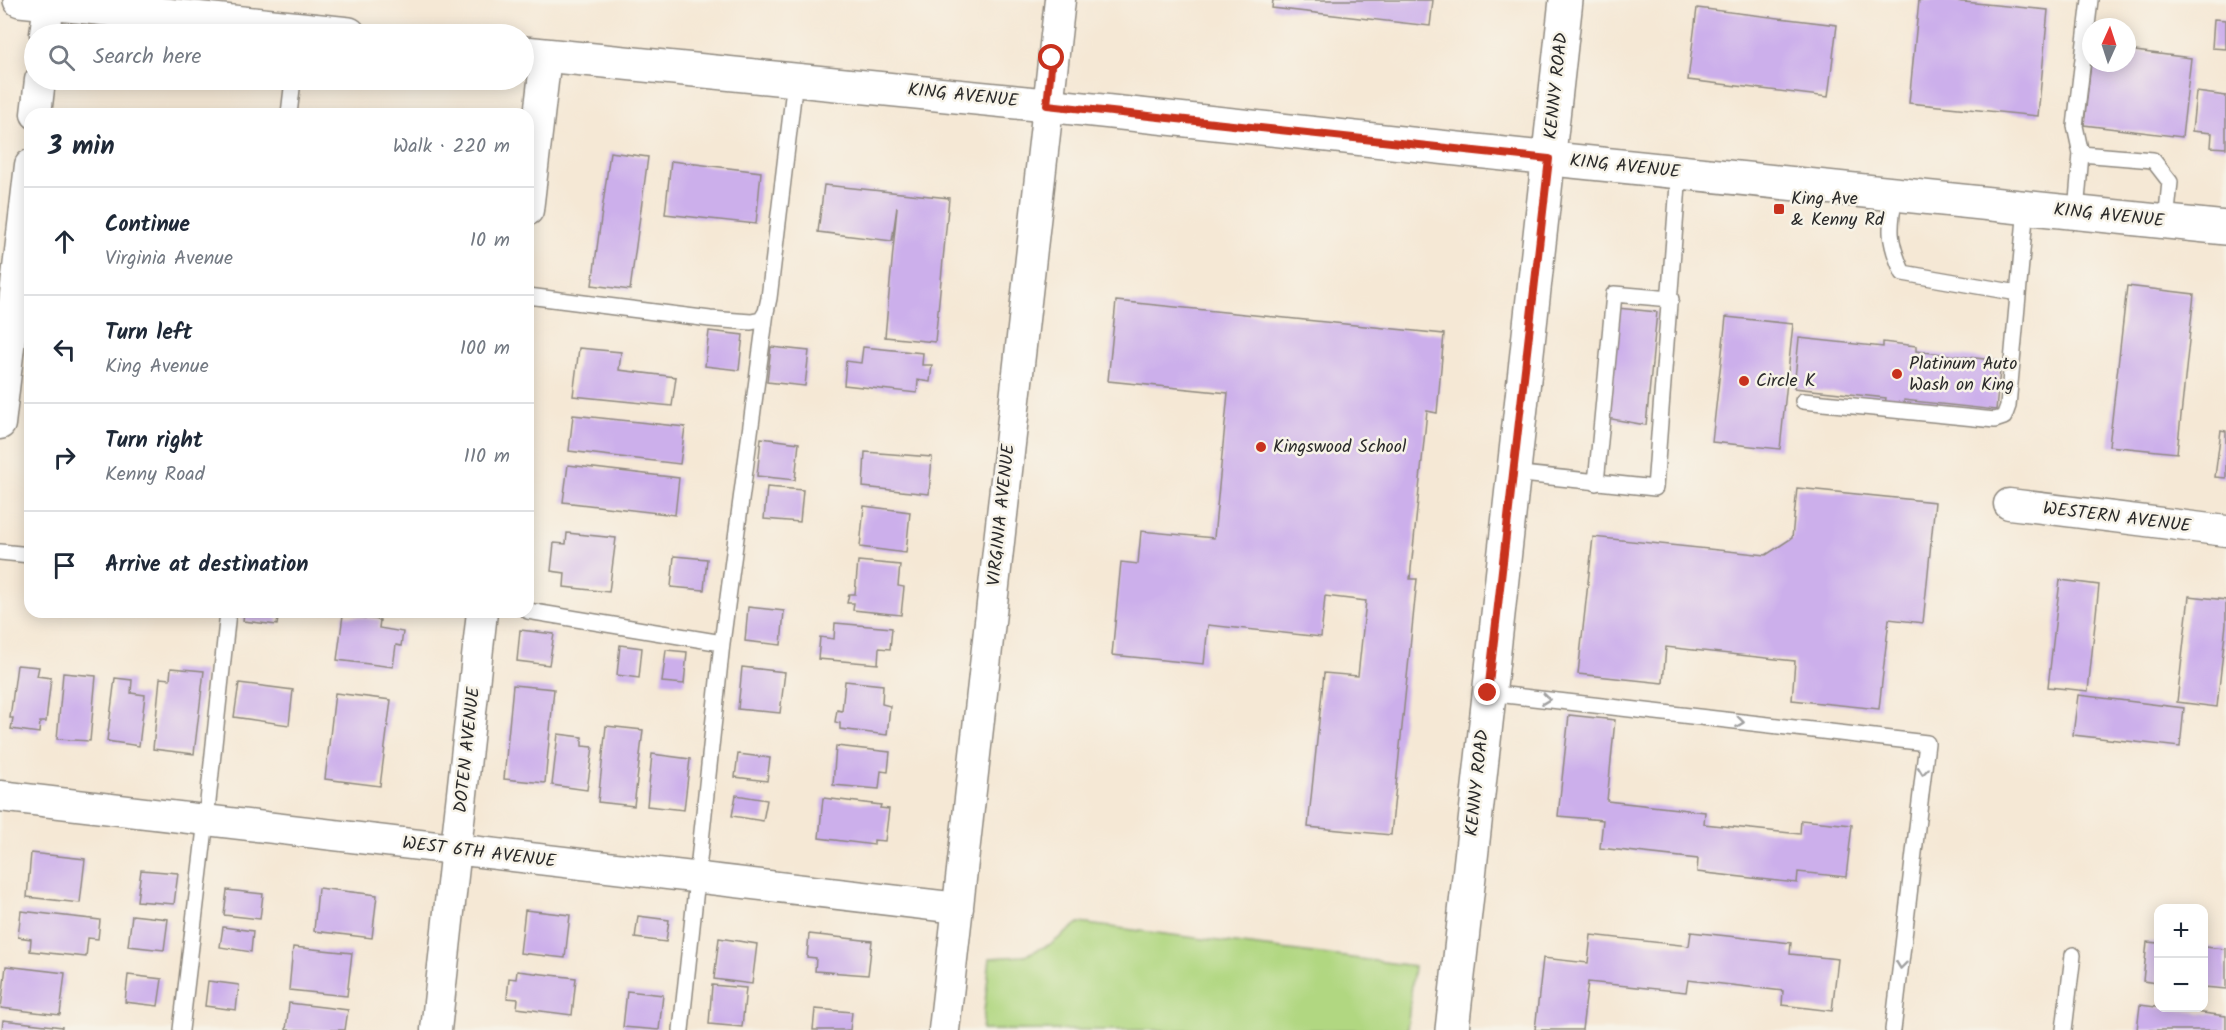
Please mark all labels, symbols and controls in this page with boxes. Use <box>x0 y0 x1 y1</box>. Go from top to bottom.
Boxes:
north arrow <box>2082 18 2136 72</box>
search box <box>24 24 534 90</box>
street label: KENNY ROAD <box>1537 31 1577 141</box>
text: Search here <box>93 40 201 75</box>
icon: search <box>45 41 78 74</box>
route start <box>1038 44 1064 70</box>
street label: KING AVENUE <box>906 76 1020 116</box>
text: 3 min <box>48 126 115 168</box>
text: Walk · 220 m <box>393 131 510 163</box>
street label: KING AVENUE <box>1568 147 1682 187</box>
place label: King Ave & Kenny Rd <box>1791 185 1885 235</box>
street label: KING AVENUE <box>2052 196 2166 236</box>
marker: King Ave & Kenny Rd <box>1772 202 1786 216</box>
text: Continue <box>105 208 190 243</box>
icon: ahead <box>48 225 81 258</box>
text: 10 m <box>470 225 510 257</box>
text: Virginia Avenue <box>105 243 233 275</box>
text: Turn left <box>105 316 192 351</box>
icon: left <box>48 333 81 366</box>
text: 100 m <box>460 333 510 365</box>
place label: Platinum Auto Wash on King <box>1909 350 2017 400</box>
text: King Avenue <box>105 351 209 383</box>
place label: Circle K <box>1756 367 1816 396</box>
marker: Platinum Auto Wash on King <box>1890 367 1904 381</box>
marker: Circle K <box>1737 374 1751 388</box>
text: Turn right <box>105 424 203 459</box>
place label: Kingswood School <box>1273 433 1407 462</box>
marker: Kingswood School <box>1254 440 1268 454</box>
icon: right <box>48 441 81 474</box>
text: 110 m <box>464 441 510 473</box>
street label: VIRGINIA AVENUE <box>980 442 1024 587</box>
text: Kenny Road <box>105 459 205 491</box>
street label: WESTERN AVENUE <box>2041 495 2193 542</box>
text: Arrive at destination <box>105 548 308 583</box>
icon: arrive <box>48 549 81 582</box>
route end <box>1474 679 1500 705</box>
street label: DOTEN AVENUE <box>447 685 489 815</box>
one-way arrow <box>1542 692 1551 705</box>
one-way arrow <box>1735 715 1745 727</box>
street label: KENNY ROAD <box>1458 728 1498 838</box>
one-way arrow <box>1918 767 1930 776</box>
street label: WEST 6TH AVENUE <box>401 829 558 877</box>
map controls <box>2154 904 2208 1012</box>
button: + <box>2154 904 2208 958</box>
button: − <box>2154 958 2208 1012</box>
one-way arrow <box>1895 960 1907 969</box>

